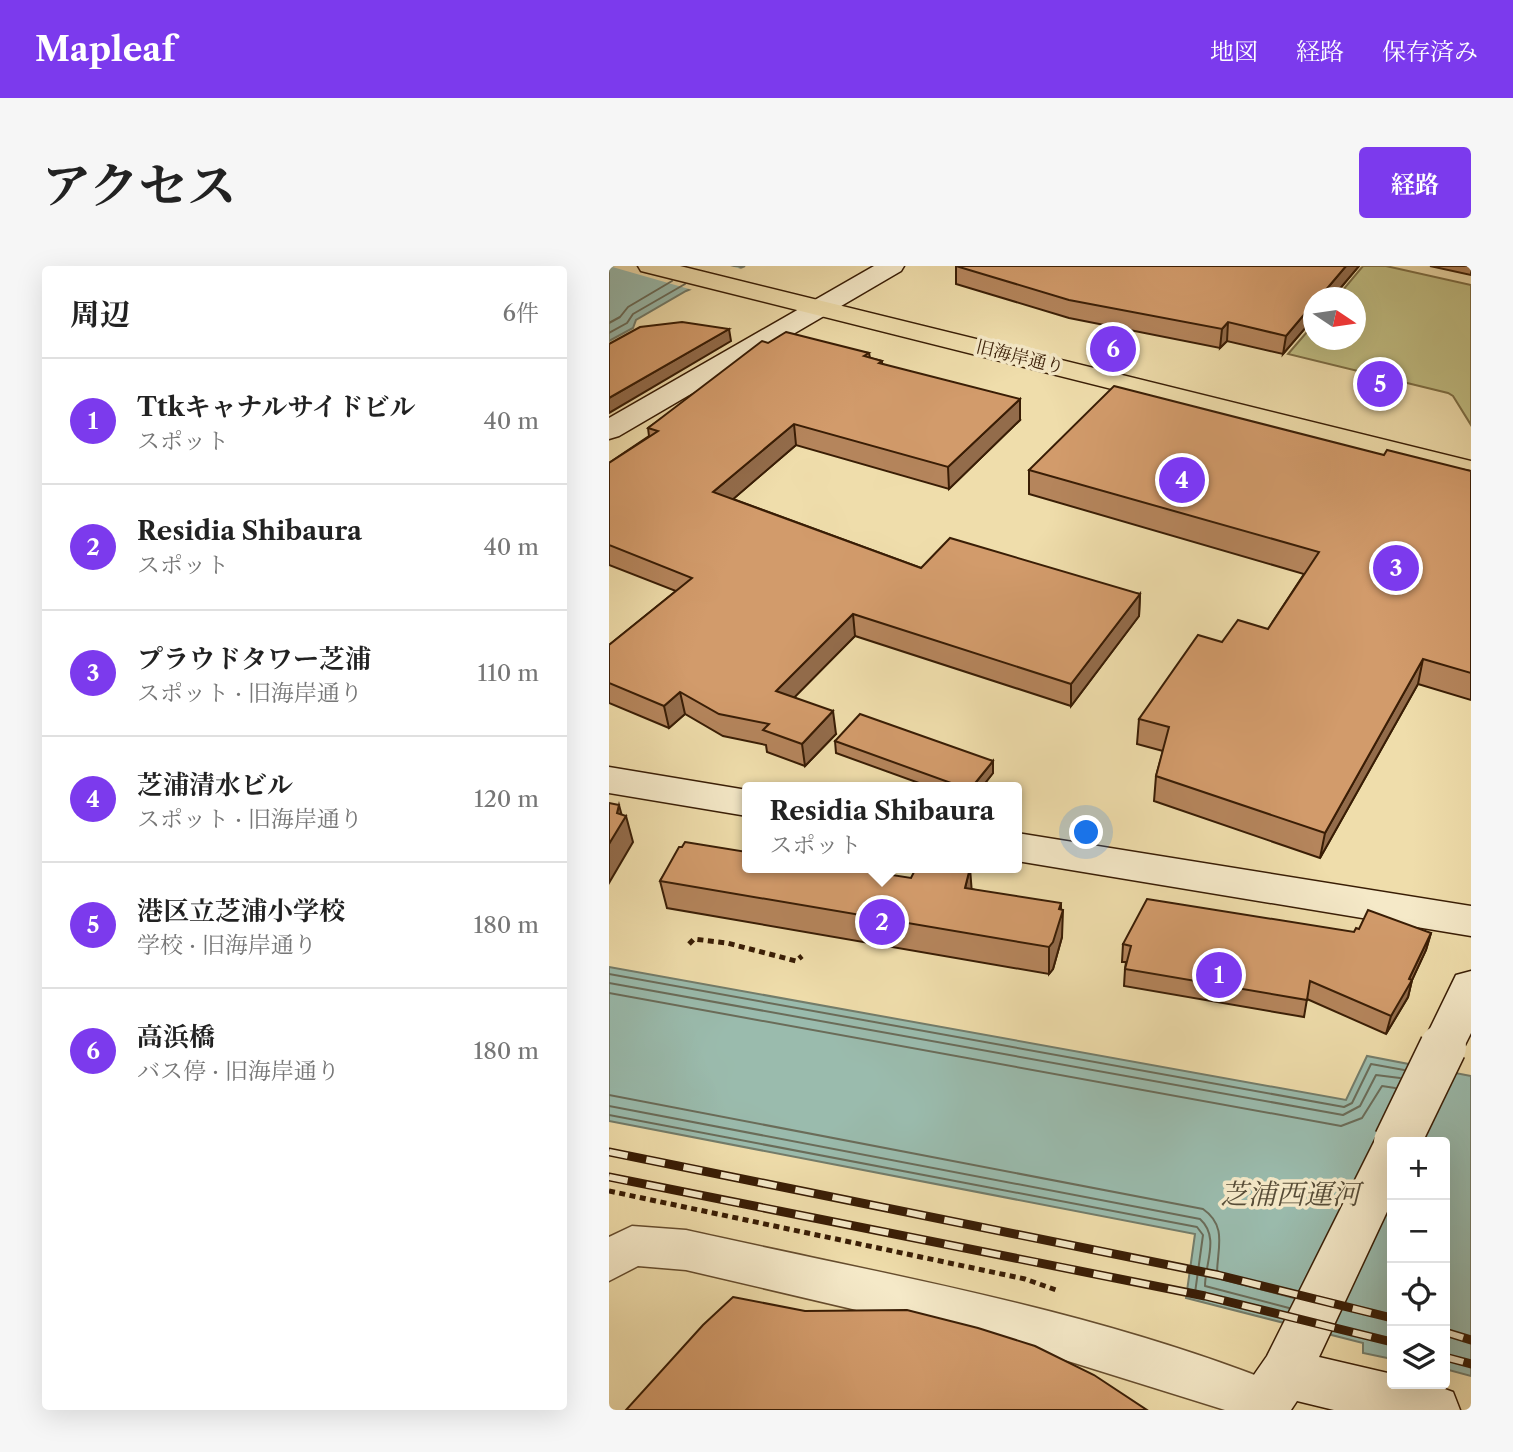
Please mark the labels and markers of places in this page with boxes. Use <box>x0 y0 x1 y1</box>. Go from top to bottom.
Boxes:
pin: 6 <box>1090 323 1136 375</box>
pin: 5 <box>1357 358 1403 410</box>
pin: 4 <box>1159 454 1205 506</box>
pin: 3 <box>1373 542 1419 594</box>
pin: 2 <box>859 896 905 948</box>
pin: 1 <box>1196 949 1242 1001</box>

